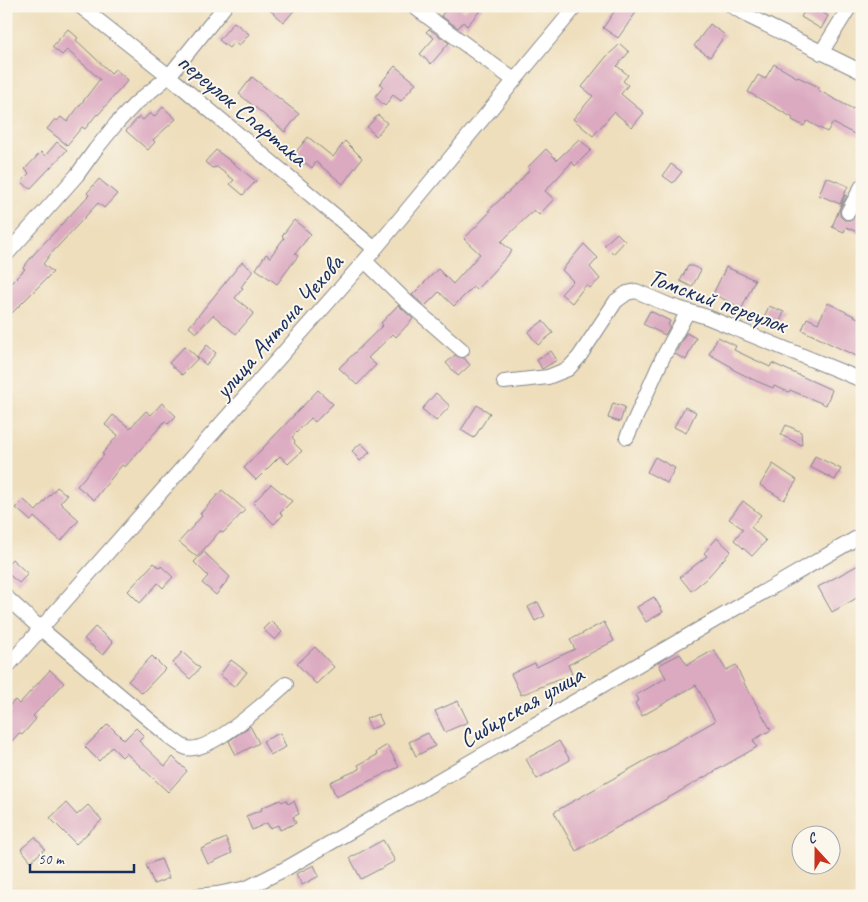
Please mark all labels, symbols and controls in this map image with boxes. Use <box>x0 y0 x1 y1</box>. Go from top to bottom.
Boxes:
street label: переулок Спартака <box>171 46 316 175</box>
street label: улица Антона Чехова <box>206 246 352 407</box>
street label: Томский переулок <box>644 261 794 342</box>
street label: Сибирская улица <box>454 657 591 755</box>
north arrow <box>790 824 840 874</box>
text: С <box>805 828 820 847</box>
scale bar <box>30 842 134 874</box>
text: 50 m <box>38 850 65 869</box>

